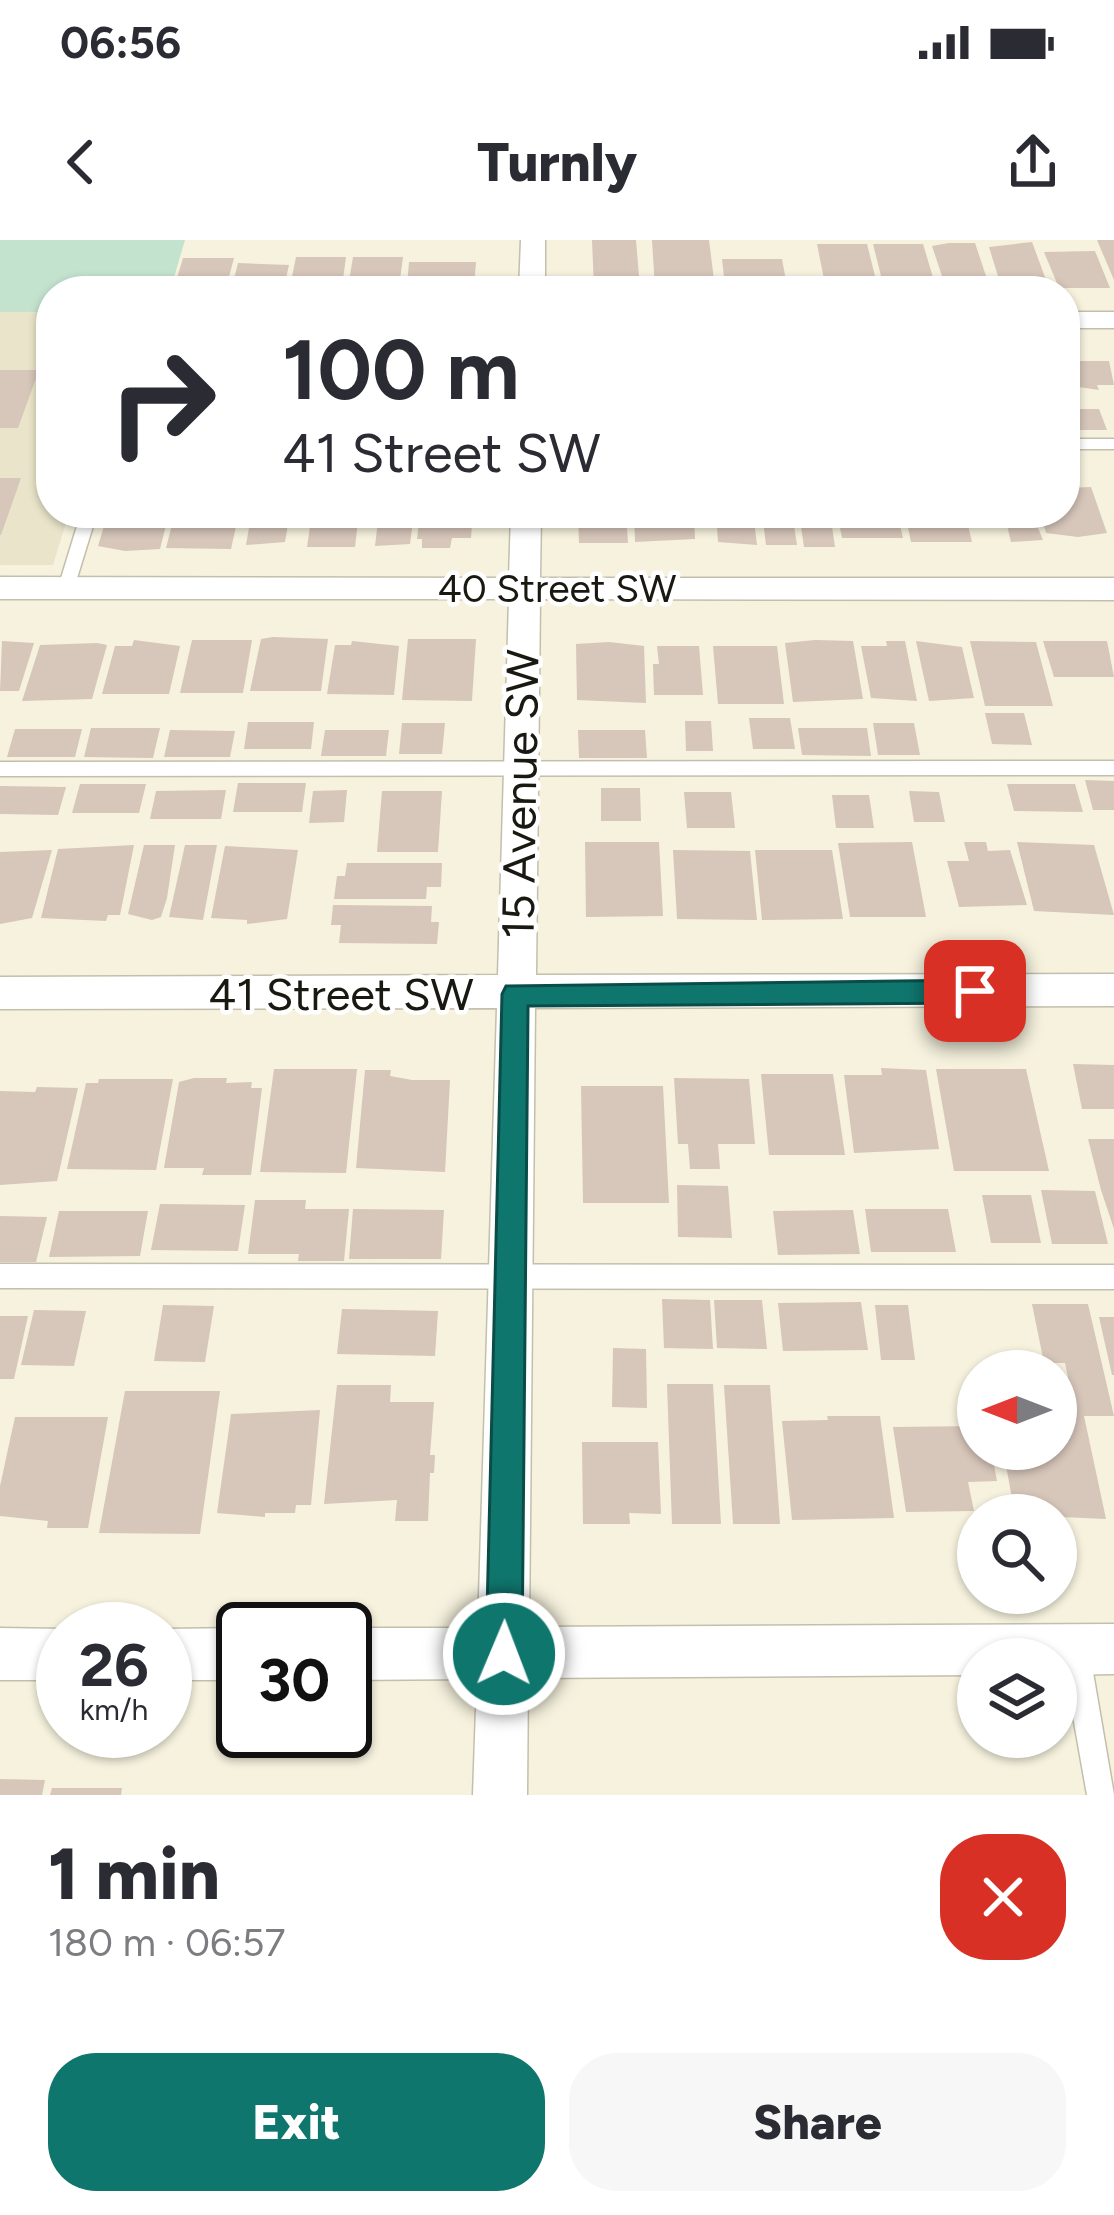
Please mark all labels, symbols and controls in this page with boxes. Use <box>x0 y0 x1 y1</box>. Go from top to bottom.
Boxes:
text: 06:56 <box>60 15 181 69</box>
icon: back <box>48 129 114 195</box>
icon: share <box>1000 129 1066 195</box>
text: Turnly <box>477 130 637 195</box>
text: 100 m <box>282 319 520 420</box>
icon: right <box>84 324 240 480</box>
text: 41 Street SW <box>282 421 601 486</box>
street label: 40 Street SW <box>437 565 677 612</box>
street label: 15 Avenue SW <box>490 649 550 939</box>
pin <box>924 940 1026 1042</box>
icon: arrive <box>942 958 1008 1024</box>
street label: 41 Street SW <box>208 967 474 1021</box>
north arrow <box>957 1350 1077 1470</box>
map controls <box>957 1350 1077 1758</box>
button: search <box>957 1494 1077 1614</box>
position arrow <box>441 1591 567 1717</box>
speed limit sign: 30 <box>216 1602 372 1758</box>
text: 26 <box>79 1629 149 1701</box>
button: layers <box>957 1638 1077 1758</box>
text: km/h <box>80 1691 148 1728</box>
text: 1 min <box>48 1831 220 1917</box>
button: close <box>940 1834 1066 1960</box>
text: 180 m · 06:57 <box>48 1919 285 1966</box>
button: Exit <box>48 2053 545 2191</box>
button: Share <box>569 2053 1066 2191</box>

